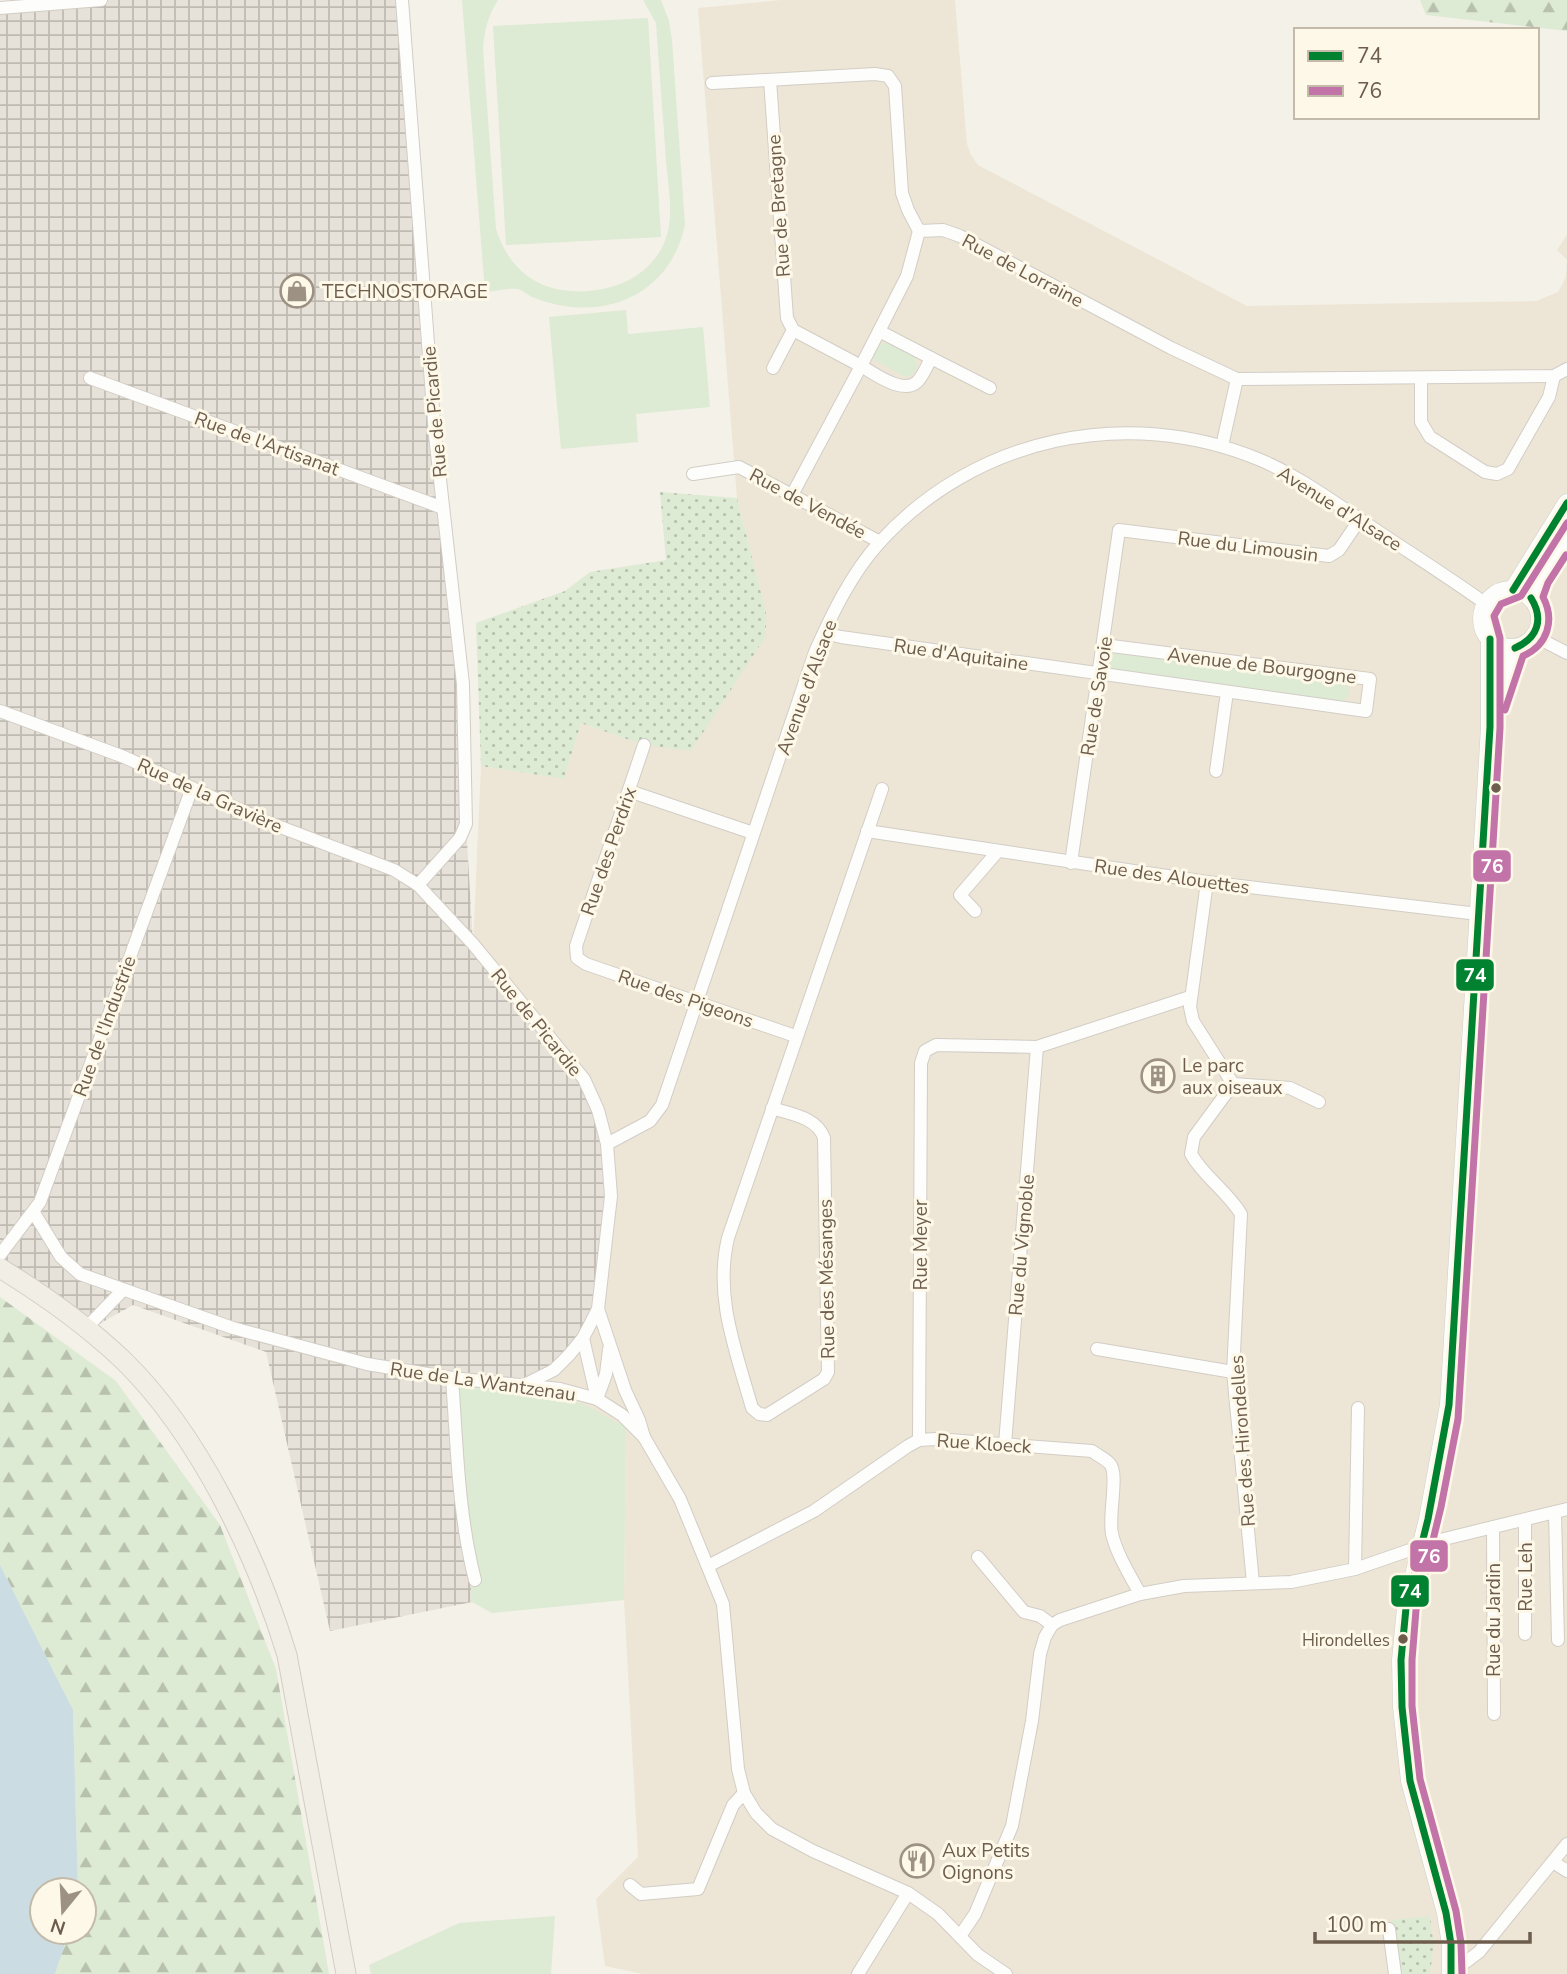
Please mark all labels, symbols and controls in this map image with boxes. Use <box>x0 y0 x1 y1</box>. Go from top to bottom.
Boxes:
legend <box>1294 28 1539 119</box>
text: 74 <box>1357 42 1382 70</box>
text: 76 <box>1357 77 1382 105</box>
street label: Rue de Bretagne <box>761 134 797 278</box>
street label: Rue de Lorraine <box>957 228 1088 314</box>
shop icon: TECHNOSTORAGE <box>278 272 316 310</box>
place label: TECHNOSTORAGE <box>322 279 488 305</box>
street label: Rue de Picardie <box>416 345 454 479</box>
street label: Rue de l'Artisanat <box>191 406 343 482</box>
street label: Avenue d'Alsace <box>1272 460 1407 558</box>
street label: Rue de Vendée <box>745 462 870 546</box>
street label: Rue du Limousin <box>1176 525 1320 569</box>
street label: Avenue d'Alsace <box>770 616 843 759</box>
street label: Rue d'Aquitaine <box>892 633 1030 677</box>
street label: Rue de Savoie <box>1075 634 1119 758</box>
street label: Avenue de Bourgogne <box>1166 642 1358 690</box>
street label: Rue de la Gravière <box>133 752 286 840</box>
unlabelled marker <box>1489 781 1503 795</box>
street label: Rue des Perdrix <box>575 784 643 919</box>
line badge: 76 <box>1472 849 1512 883</box>
street label: Rue des Alouettes <box>1093 853 1251 901</box>
text: 76 <box>1481 854 1503 880</box>
street label: Rue de l'Industrie <box>67 952 142 1100</box>
line badge: 74 <box>1455 958 1495 992</box>
street label: Rue de Picardie <box>485 963 588 1082</box>
text: 74 <box>1464 963 1486 989</box>
street label: Rue des Pigeons <box>614 964 757 1034</box>
place label: Le parc aux oiseaux <box>1182 1053 1283 1101</box>
building icon: Le parc aux oiseaux <box>1139 1057 1177 1095</box>
street label: Rue du Vignoble <box>1003 1173 1041 1317</box>
street label: Rue des Mésanges <box>813 1199 841 1359</box>
street label: Rue Meyer <box>908 1199 934 1291</box>
street label: Rue des Hirondelles <box>1224 1354 1262 1528</box>
street label: Rue de La Wantzenau <box>388 1356 577 1408</box>
street label: Rue Kloeck <box>936 1428 1033 1460</box>
line badge: 76 <box>1409 1539 1449 1573</box>
street label: Rue Leh <box>1513 1542 1539 1612</box>
text: 76 <box>1418 1544 1440 1570</box>
street label: Rue du Jardin <box>1481 1563 1507 1677</box>
line badge: 74 <box>1390 1574 1430 1608</box>
text: 74 <box>1399 1579 1421 1605</box>
place label: Hirondelles <box>1302 1629 1390 1652</box>
marker: Hirondelles <box>1396 1632 1410 1646</box>
place label: Aux Petits Oignons <box>942 1838 1030 1886</box>
restaurant icon: Aux Petits Oignons <box>898 1842 936 1880</box>
north arrow <box>28 1876 98 1946</box>
scale bar <box>1315 1900 1530 1944</box>
text: 100 m <box>1326 1911 1387 1939</box>
text: N <box>47 1912 69 1941</box>

